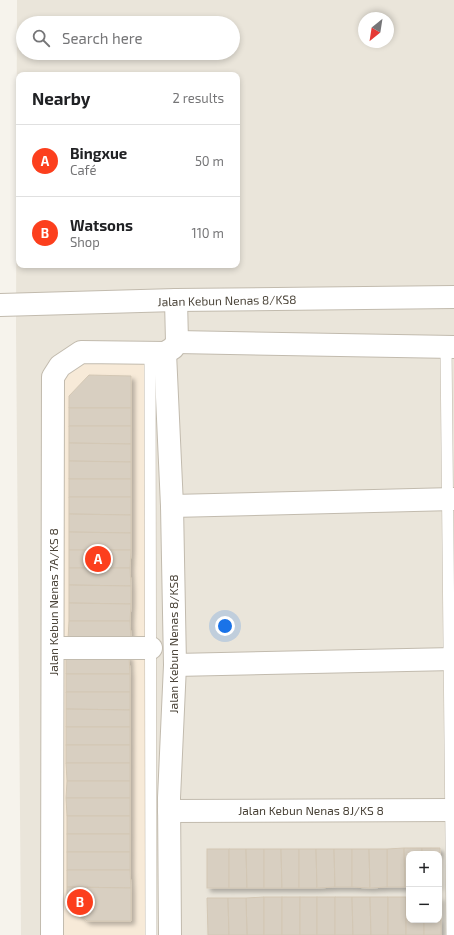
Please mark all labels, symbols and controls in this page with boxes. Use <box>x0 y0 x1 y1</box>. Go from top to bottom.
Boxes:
north arrow <box>358 12 394 48</box>
search box <box>16 16 240 60</box>
icon: search <box>30 27 52 49</box>
text: Search here <box>62 29 143 47</box>
text: Nearby <box>32 88 90 108</box>
text: 2 results <box>172 90 224 106</box>
text: Bingxue <box>70 144 127 162</box>
text: A <box>41 153 49 169</box>
text: 50 m <box>195 153 224 169</box>
text: Café <box>70 162 96 178</box>
text: Watsons <box>70 216 133 234</box>
text: B <box>41 225 49 241</box>
text: 110 m <box>192 225 224 241</box>
text: Shop <box>70 234 100 250</box>
street label: Jalan Kebun Nenas 8/KS8 <box>157 292 297 308</box>
street label: Jalan Kebun Nenas 7A/KS 8 <box>46 528 60 676</box>
pin: A <box>85 544 111 574</box>
street label: Jalan Kebun Nenas 8/KS8 <box>166 574 180 714</box>
your location <box>215 616 235 636</box>
street label: Jalan Kebun Nenas 8J/KS 8 <box>238 803 384 817</box>
map controls <box>406 851 442 923</box>
button: + <box>406 851 442 887</box>
pin: B <box>67 887 93 917</box>
button: − <box>406 887 442 923</box>

